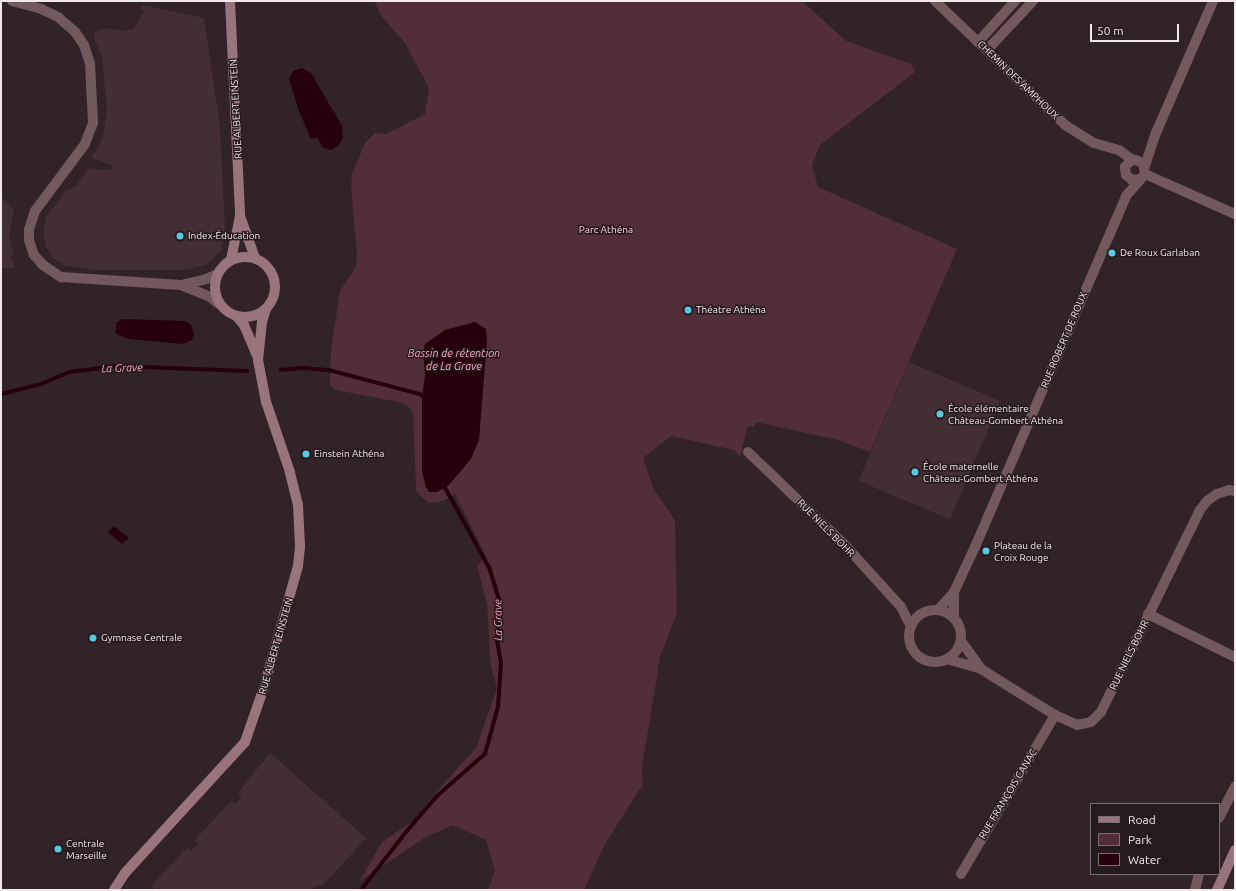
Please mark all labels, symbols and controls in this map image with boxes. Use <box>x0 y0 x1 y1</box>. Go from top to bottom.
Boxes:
scale bar <box>1092 16 1181 42</box>
text: 50 m <box>1097 24 1124 37</box>
street label: CHEMIN DES AMPHOUX <box>975 38 1061 122</box>
street label: RUE ALBERT EINSTEIN <box>227 59 245 159</box>
park label: Parc Athéna <box>579 224 633 236</box>
place label: Index-Éducation <box>188 230 260 242</box>
marker: Index-Éducation <box>175 231 185 241</box>
place label: De Roux Garlaban <box>1120 247 1200 259</box>
marker: De Roux Garlaban <box>1107 248 1117 258</box>
street label: RUE ROBERT DE ROUX <box>1038 290 1090 390</box>
place label: Théatre Athéna <box>696 304 766 316</box>
marker: Théatre Athéna <box>683 305 693 315</box>
water label: Bassin de rétention de La Grave <box>408 347 500 373</box>
water label: La Grave <box>101 361 143 375</box>
place label: École élémentaire Château-Gombert Athéna <box>948 402 1063 426</box>
marker: École élémentaire Château-Gombert Athéna <box>935 409 945 419</box>
place label: Einstein Athéna <box>314 448 384 460</box>
marker: Einstein Athéna <box>301 449 311 459</box>
place label: École maternelle Château-Gombert Athéna <box>923 460 1038 484</box>
marker: École maternelle Château-Gombert Athéna <box>910 467 920 477</box>
street label: RUE NIELS BOHR <box>795 497 857 559</box>
place label: Plateau de la Croix Rouge <box>994 539 1052 562</box>
marker: Plateau de la Croix Rouge <box>981 546 991 556</box>
street label: RUE ALBERT EINSTEIN <box>256 596 296 696</box>
water label: La Grave <box>491 599 505 641</box>
street label: RUE NIELS BOHR <box>1107 618 1151 692</box>
place label: Gymnase Centrale <box>101 632 182 644</box>
marker: Gymnase Centrale <box>88 633 98 643</box>
street label: RUE FRANÇOIS CANAC <box>976 747 1040 841</box>
legend <box>1090 803 1220 875</box>
text: Road <box>1128 813 1156 826</box>
text: Park <box>1128 833 1152 846</box>
place label: Centrale Marseille <box>66 837 107 860</box>
marker: Centrale Marseille <box>53 844 63 854</box>
text: Water <box>1128 853 1161 866</box>

